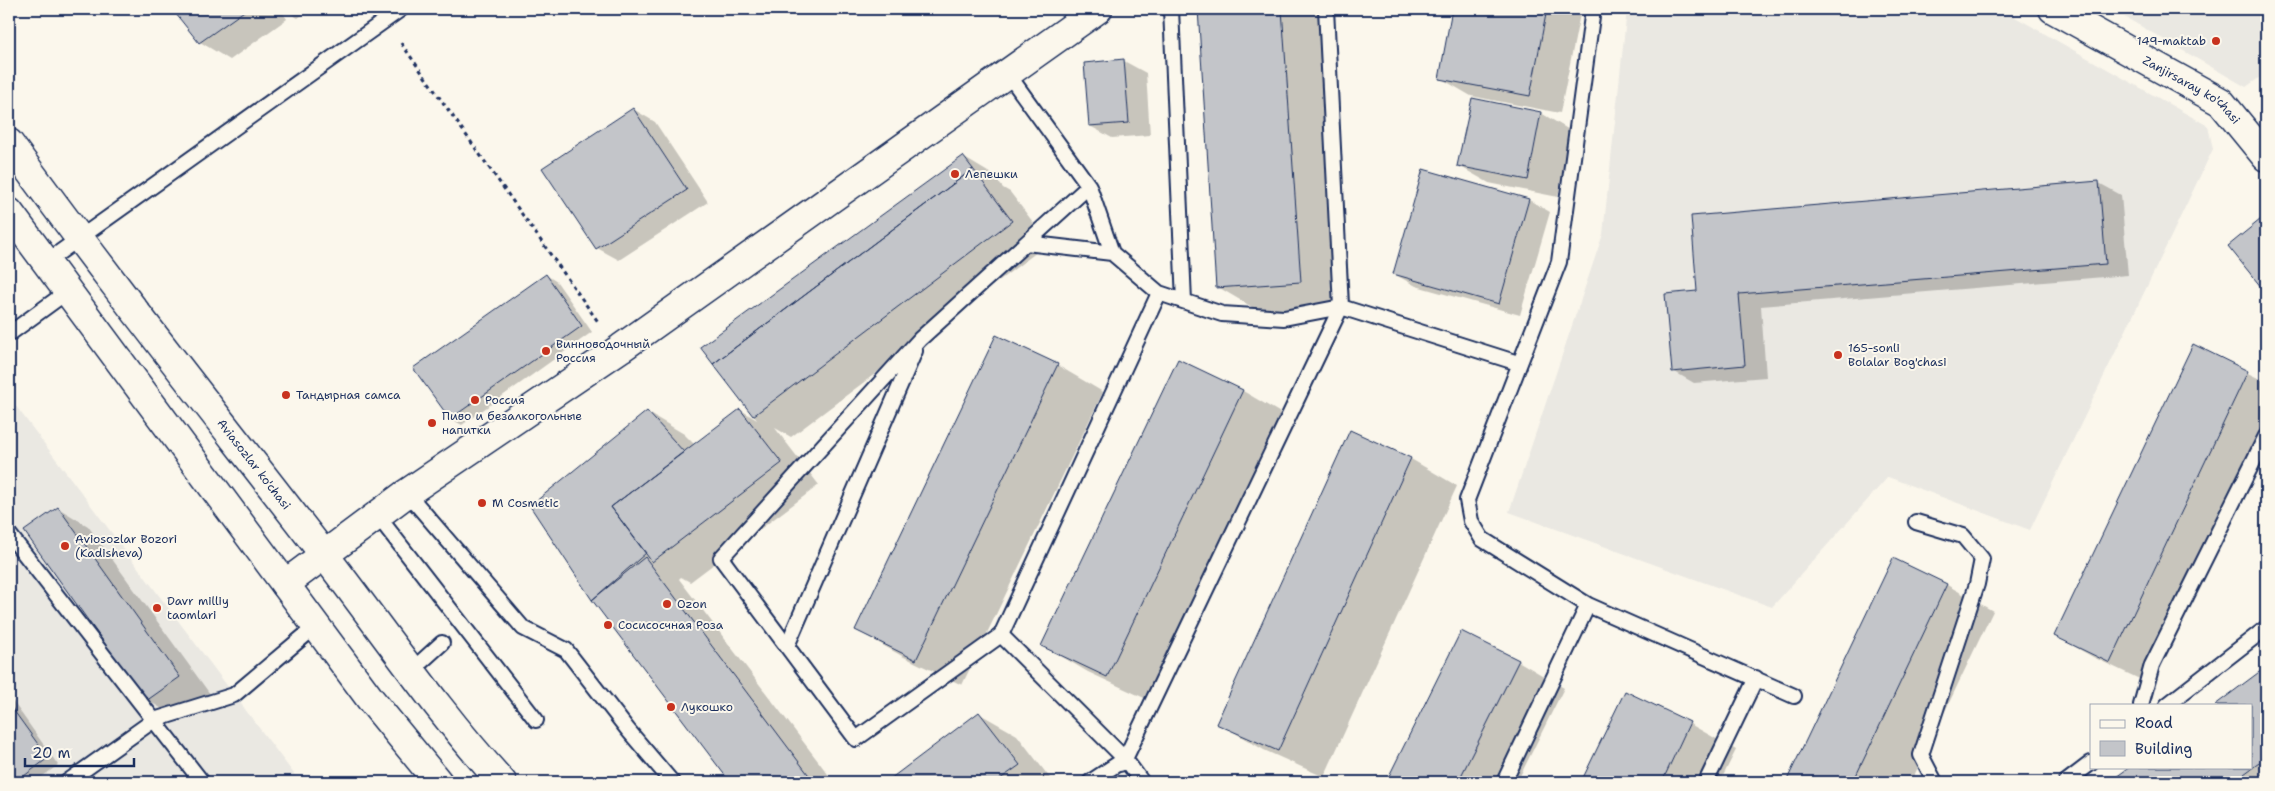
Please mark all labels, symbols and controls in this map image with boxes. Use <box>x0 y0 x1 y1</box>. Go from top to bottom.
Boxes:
place label: 149-maktab <box>2137 33 2206 49</box>
marker: 149-maktab <box>2210 35 2222 47</box>
street label: Zanjirsaray ko'chasi <box>2140 52 2244 127</box>
place label: Лепешки <box>965 166 1018 182</box>
marker: Лепешки <box>949 168 961 180</box>
place label: Винноводочный Россия <box>556 336 650 366</box>
place label: 165-sonli Bolalar Bog'chasi <box>1848 340 1947 370</box>
marker: Винноводочный Россия <box>540 345 552 357</box>
marker: 165-sonli Bolalar Bog'chasi <box>1832 349 1844 361</box>
place label: Тандырная самса <box>296 387 401 403</box>
marker: Тандырная самса <box>280 389 292 401</box>
place label: Россия <box>485 392 525 408</box>
marker: Россия <box>469 394 481 406</box>
place label: Пиво и безалкогольные напитки <box>442 408 582 438</box>
street label: Aviasozlar ko'chasi <box>214 416 294 513</box>
marker: Пиво и безалкогольные напитки <box>426 417 438 429</box>
place label: M Cosmetic <box>492 495 559 511</box>
marker: M Cosmetic <box>476 497 488 509</box>
place label: Aviosozlar Bozori (Kadisheva) <box>75 531 177 561</box>
marker: Aviosozlar Bozori (Kadisheva) <box>59 540 71 552</box>
place label: Davr milliy taomlari <box>167 593 229 623</box>
place label: Ozon <box>677 596 707 612</box>
marker: Ozon <box>661 598 673 610</box>
marker: Davr milliy taomlari <box>151 602 163 614</box>
place label: Сосисосчная Роза <box>618 617 724 633</box>
marker: Сосисосчная Роза <box>602 619 614 631</box>
place label: Лукошко <box>681 699 733 715</box>
marker: Лукошко <box>665 701 677 713</box>
legend <box>2090 704 2252 768</box>
text: Road <box>2135 713 2173 733</box>
scale bar <box>25 736 134 768</box>
text: Building <box>2135 739 2192 759</box>
text: 20 m <box>32 743 71 763</box>

